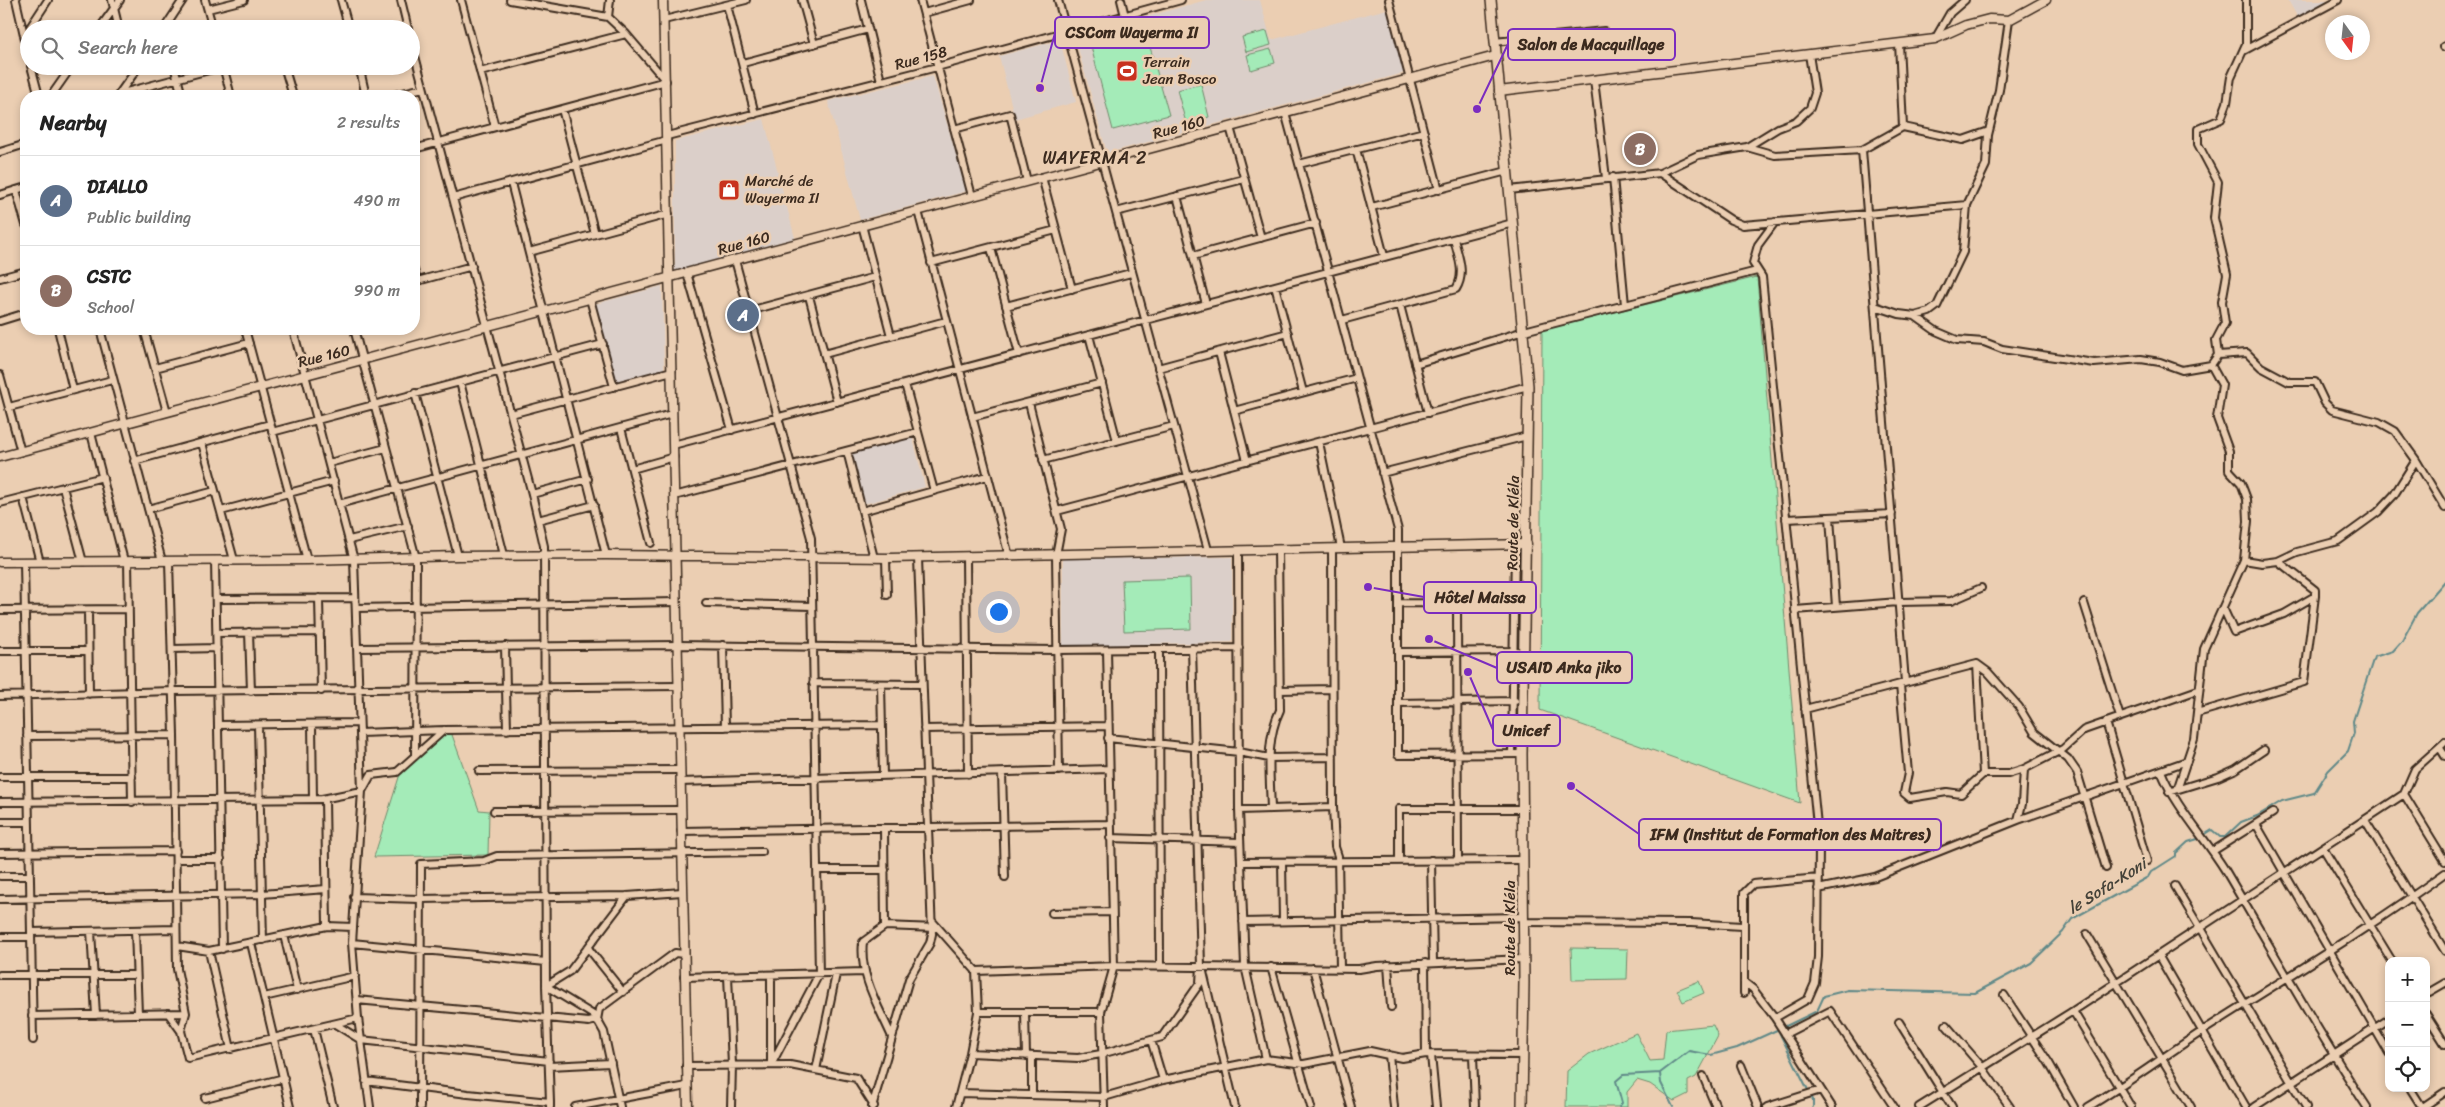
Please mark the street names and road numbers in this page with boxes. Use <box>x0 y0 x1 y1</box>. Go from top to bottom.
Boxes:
street label: Rue 158 <box>892 39 950 77</box>
street label: Rue 160 <box>1150 108 1208 146</box>
street label: Rue 160 <box>715 224 773 262</box>
street label: Rue 160 <box>295 337 353 375</box>
street label: Route de Kléla <box>1499 475 1527 571</box>
street label: Route de Kléla <box>1497 880 1523 975</box>

